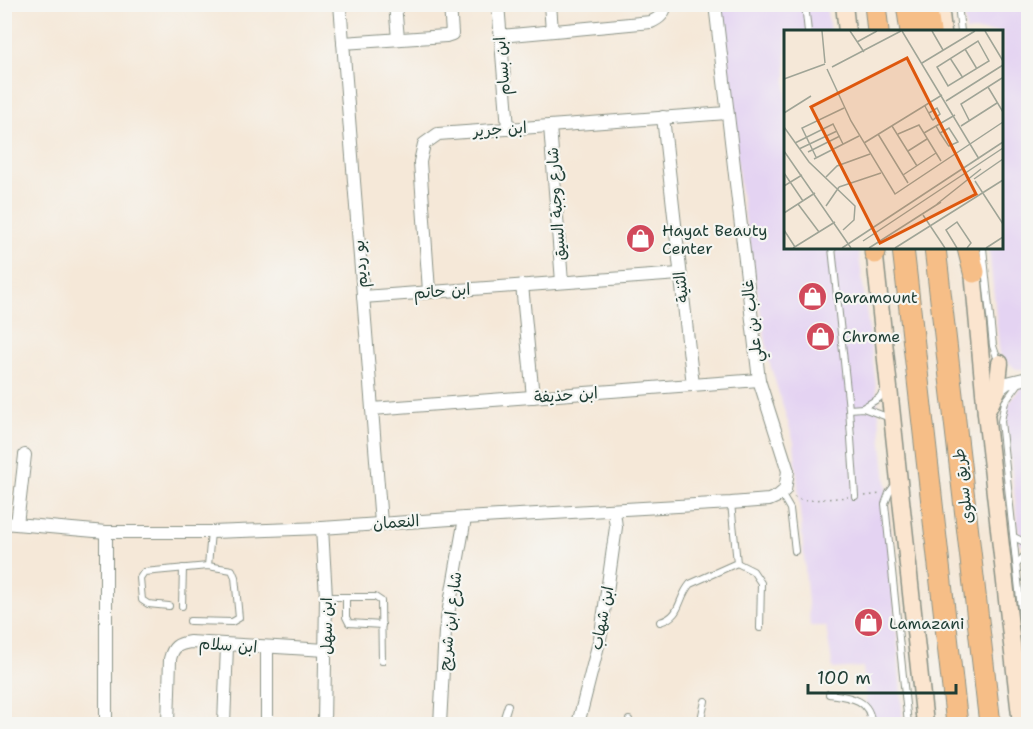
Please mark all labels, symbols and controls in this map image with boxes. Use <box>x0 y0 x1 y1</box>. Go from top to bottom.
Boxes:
inset map <box>784 30 1003 249</box>
street label: ابن بسام <box>489 36 517 96</box>
street label: ابن جرير <box>470 117 528 141</box>
street label: شارع وجبة السيق <box>542 146 571 261</box>
place label: Hayat Beauty Center <box>662 220 768 259</box>
shop icon: Hayat Beauty Center <box>625 223 657 255</box>
street label: بو رديم <box>348 239 374 289</box>
street label: الثنية <box>669 270 693 304</box>
street label: غالب بن علي <box>736 278 771 364</box>
street label: ابن حاتم <box>413 279 471 305</box>
shop icon: Paramount <box>797 281 829 313</box>
place label: Paramount <box>834 287 918 308</box>
shop icon: Chrome <box>805 320 837 352</box>
place label: Chrome <box>842 326 900 347</box>
street label: ابن حذيفة <box>533 382 599 408</box>
street label: طريق سلوى <box>948 447 978 525</box>
street label: النعمان <box>372 510 420 534</box>
street label: شارع ابن شريح <box>434 570 467 672</box>
street label: ابن شهاب <box>586 584 618 652</box>
street label: ابن سهل <box>316 597 337 655</box>
shop icon: Lamazani <box>852 607 884 639</box>
place label: Lamazani <box>889 613 964 634</box>
street label: ابن سلام <box>198 632 258 660</box>
scale bar <box>808 657 956 695</box>
text: 100 m <box>817 666 871 690</box>

